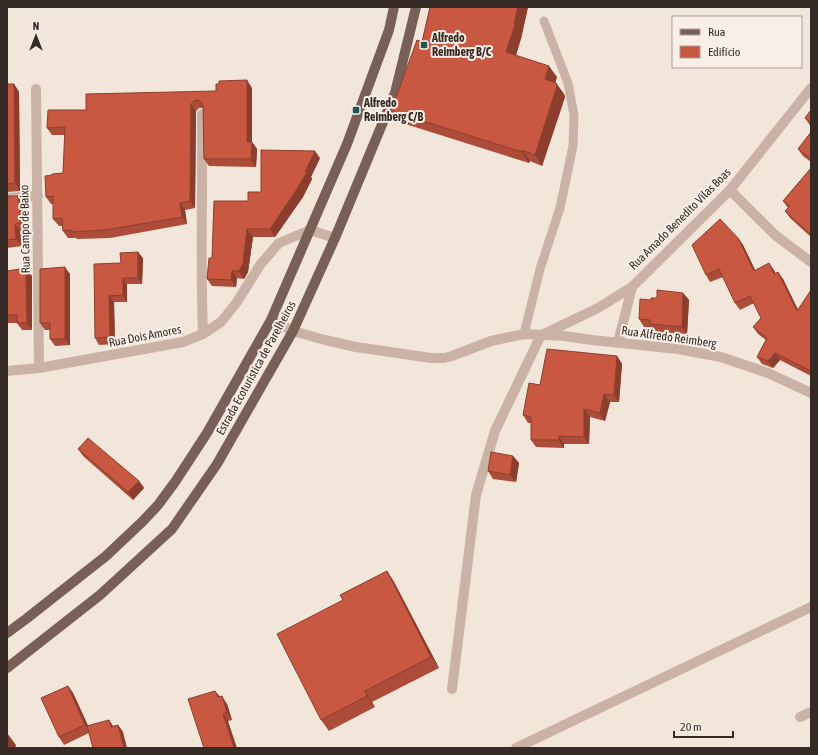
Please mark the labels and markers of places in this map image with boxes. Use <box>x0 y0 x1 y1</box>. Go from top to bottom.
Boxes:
place label: Alfredo Reimberg B/C <box>431 31 492 59</box>
marker: Alfredo Reimberg B/C <box>419 40 429 50</box>
place label: Alfredo Reimberg C/B <box>363 96 423 124</box>
marker: Alfredo Reimberg C/B <box>351 105 361 115</box>

